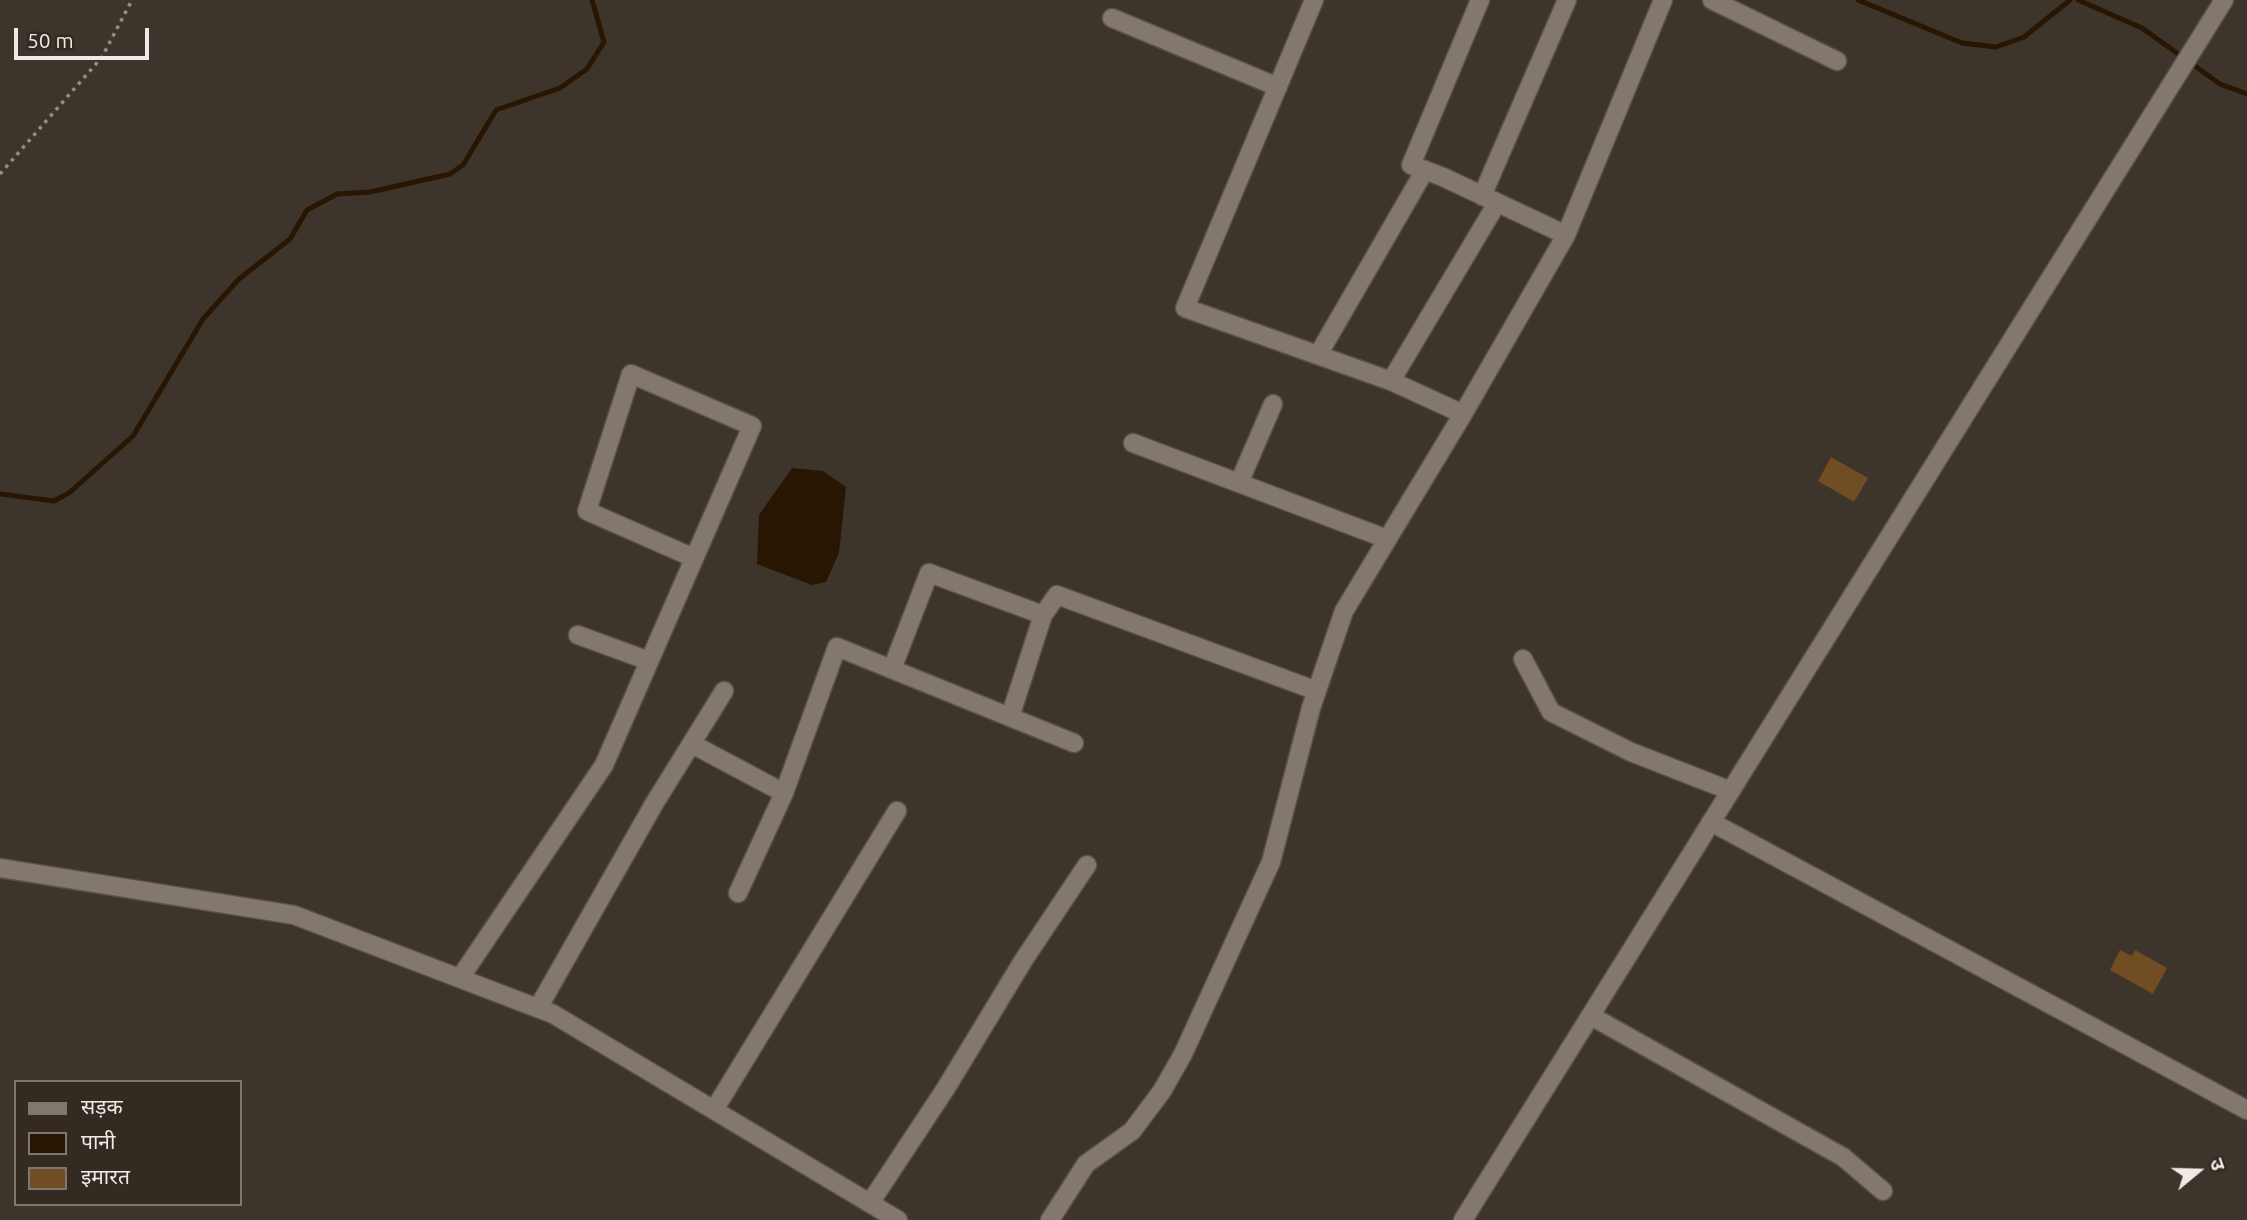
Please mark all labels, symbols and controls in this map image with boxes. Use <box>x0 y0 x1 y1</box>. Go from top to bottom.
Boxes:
scale bar <box>18 14 152 58</box>
text: 50 m <box>27 28 74 52</box>
legend <box>14 1080 242 1206</box>
text: सड़क <box>81 1094 123 1118</box>
text: पानी <box>81 1129 115 1153</box>
north arrow <box>2163 1136 2233 1206</box>
text: उ <box>2206 1155 2230 1173</box>
text: इमारत <box>81 1164 130 1188</box>

